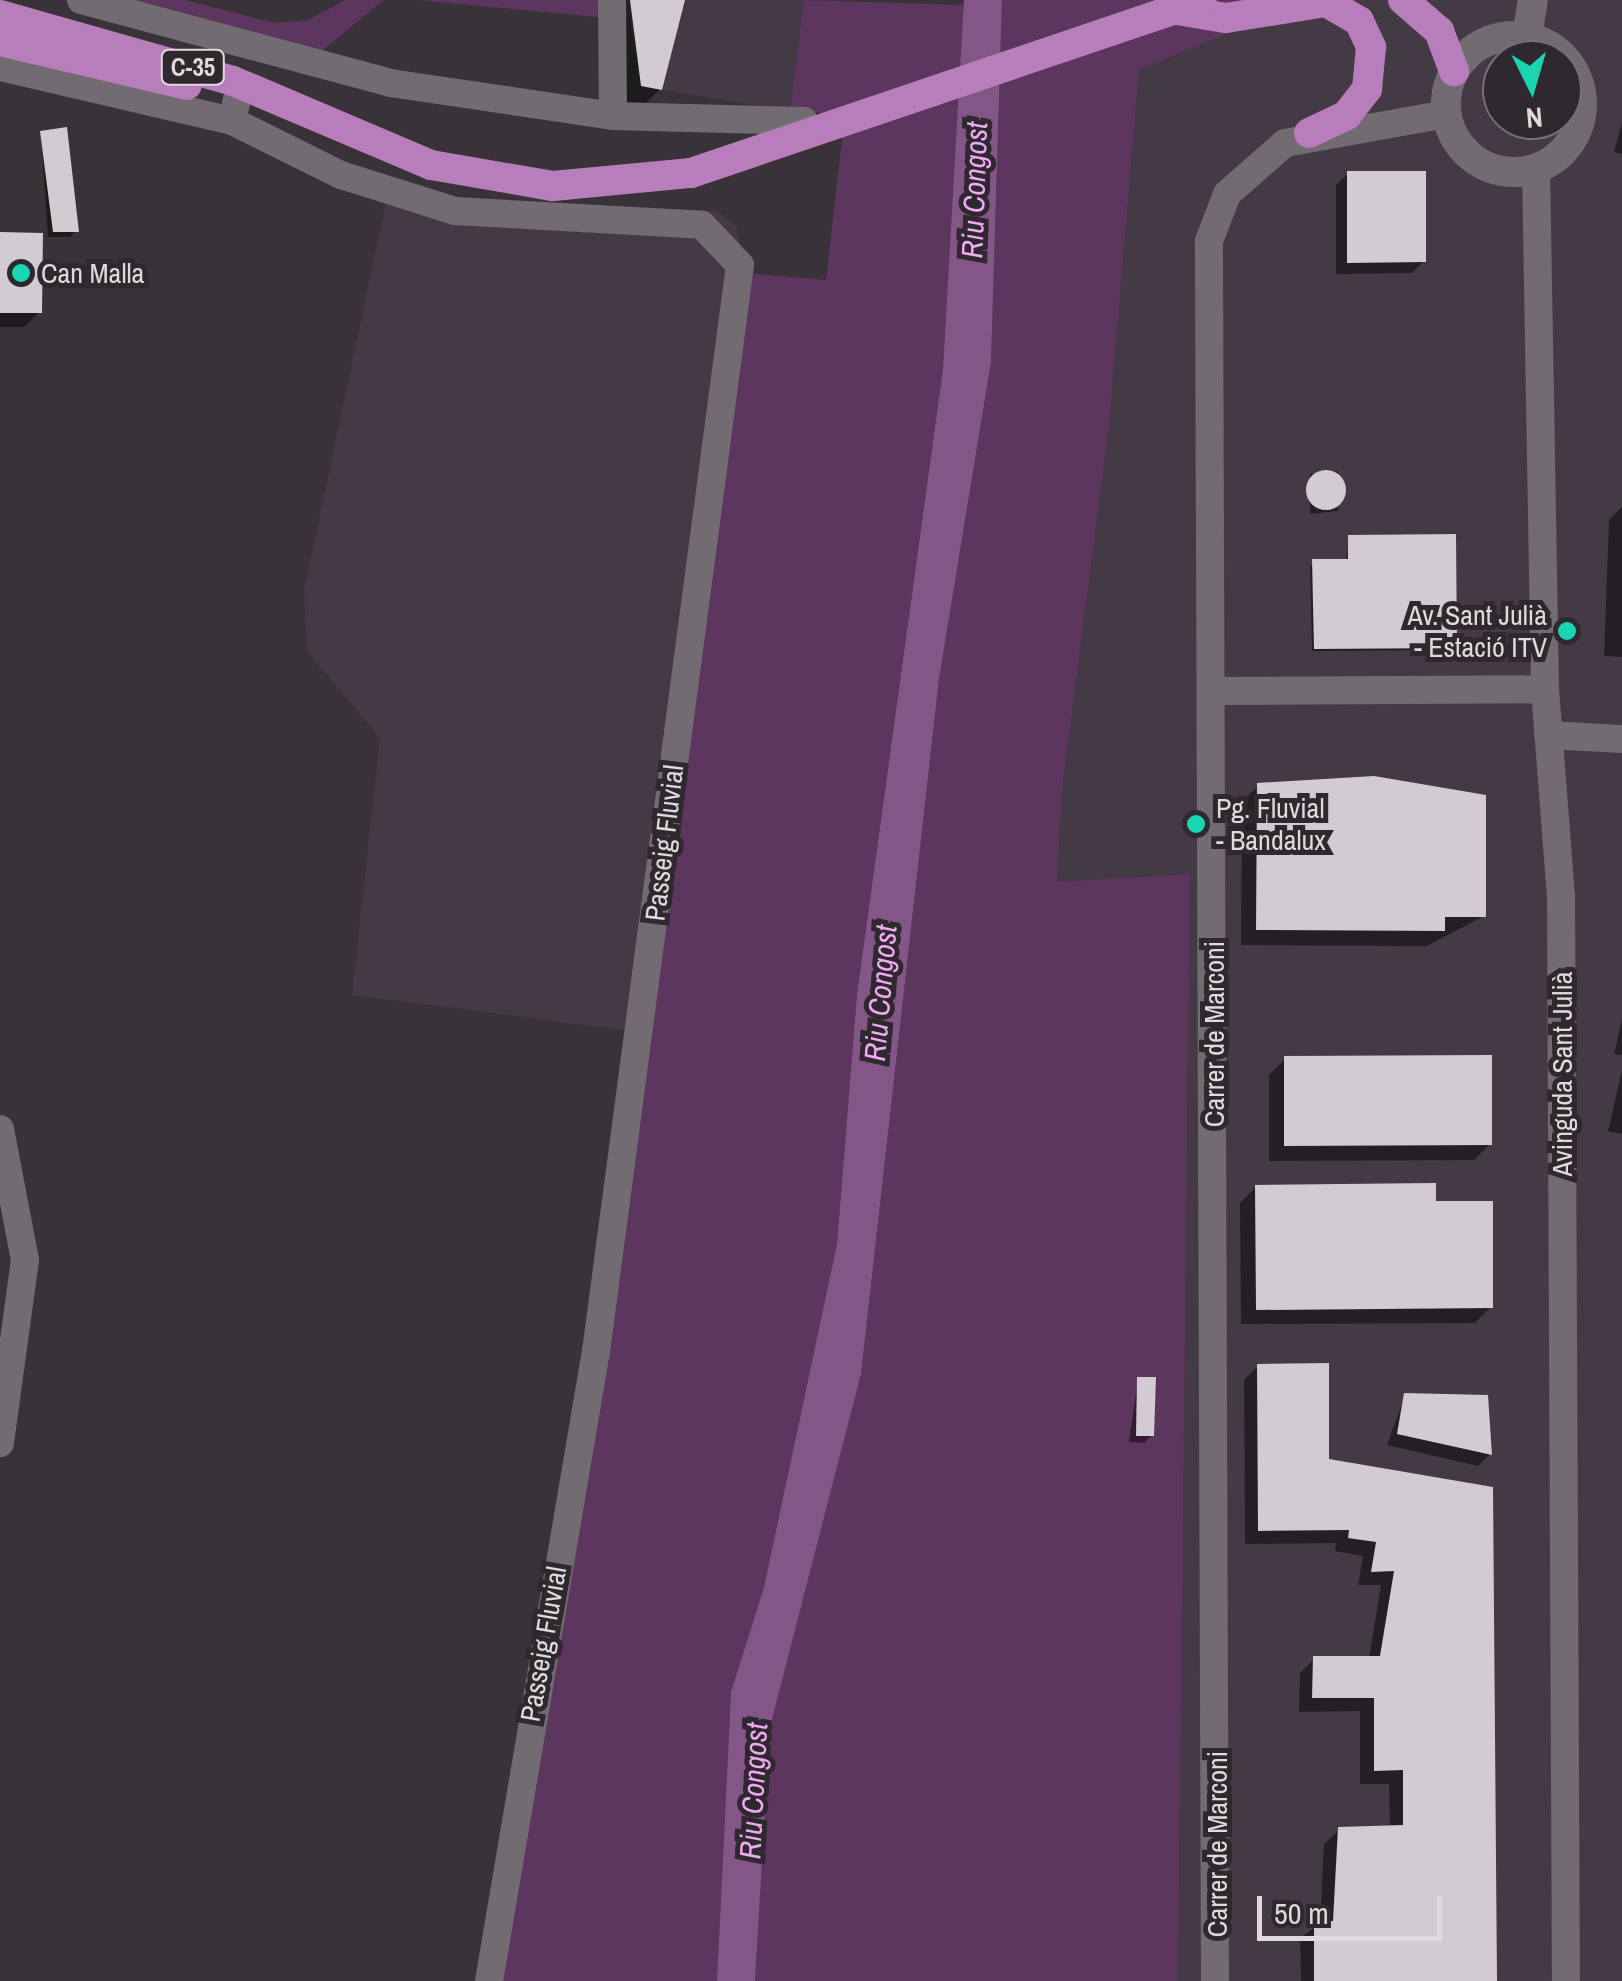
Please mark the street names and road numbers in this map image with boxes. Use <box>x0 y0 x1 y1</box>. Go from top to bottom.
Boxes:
road number: C-35 <box>160 47 226 87</box>
street label: Passeig Fluvial <box>638 763 690 923</box>
street label: Carrer de Marconi <box>1197 941 1231 1127</box>
street label: Avinguda Sant Julià <box>1545 971 1579 1177</box>
street label: Passeig Fluvial <box>513 1564 573 1724</box>
street label: Carrer de Marconi <box>1200 1751 1234 1937</box>

